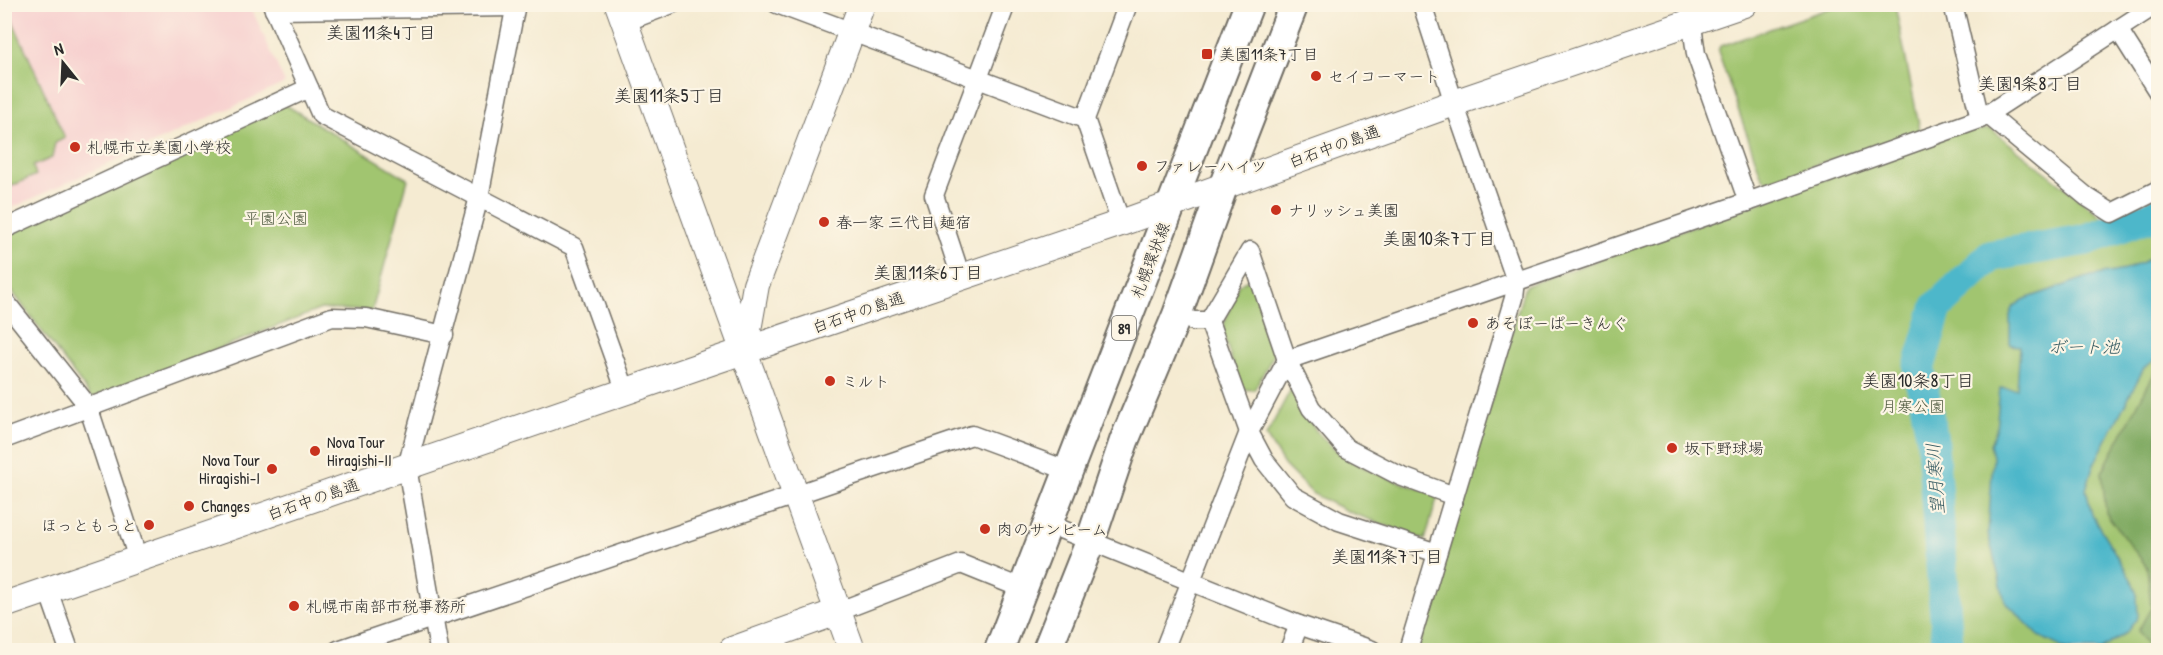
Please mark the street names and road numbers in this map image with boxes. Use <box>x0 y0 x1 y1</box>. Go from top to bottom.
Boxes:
street label: 白石中の島通 <box>1285 119 1383 173</box>
street label: 札幌環状線 <box>1125 219 1175 301</box>
street label: 白石中の島通 <box>809 286 907 338</box>
road number: 89 <box>1112 316 1136 340</box>
street label: 白石中の島通 <box>264 473 362 525</box>

